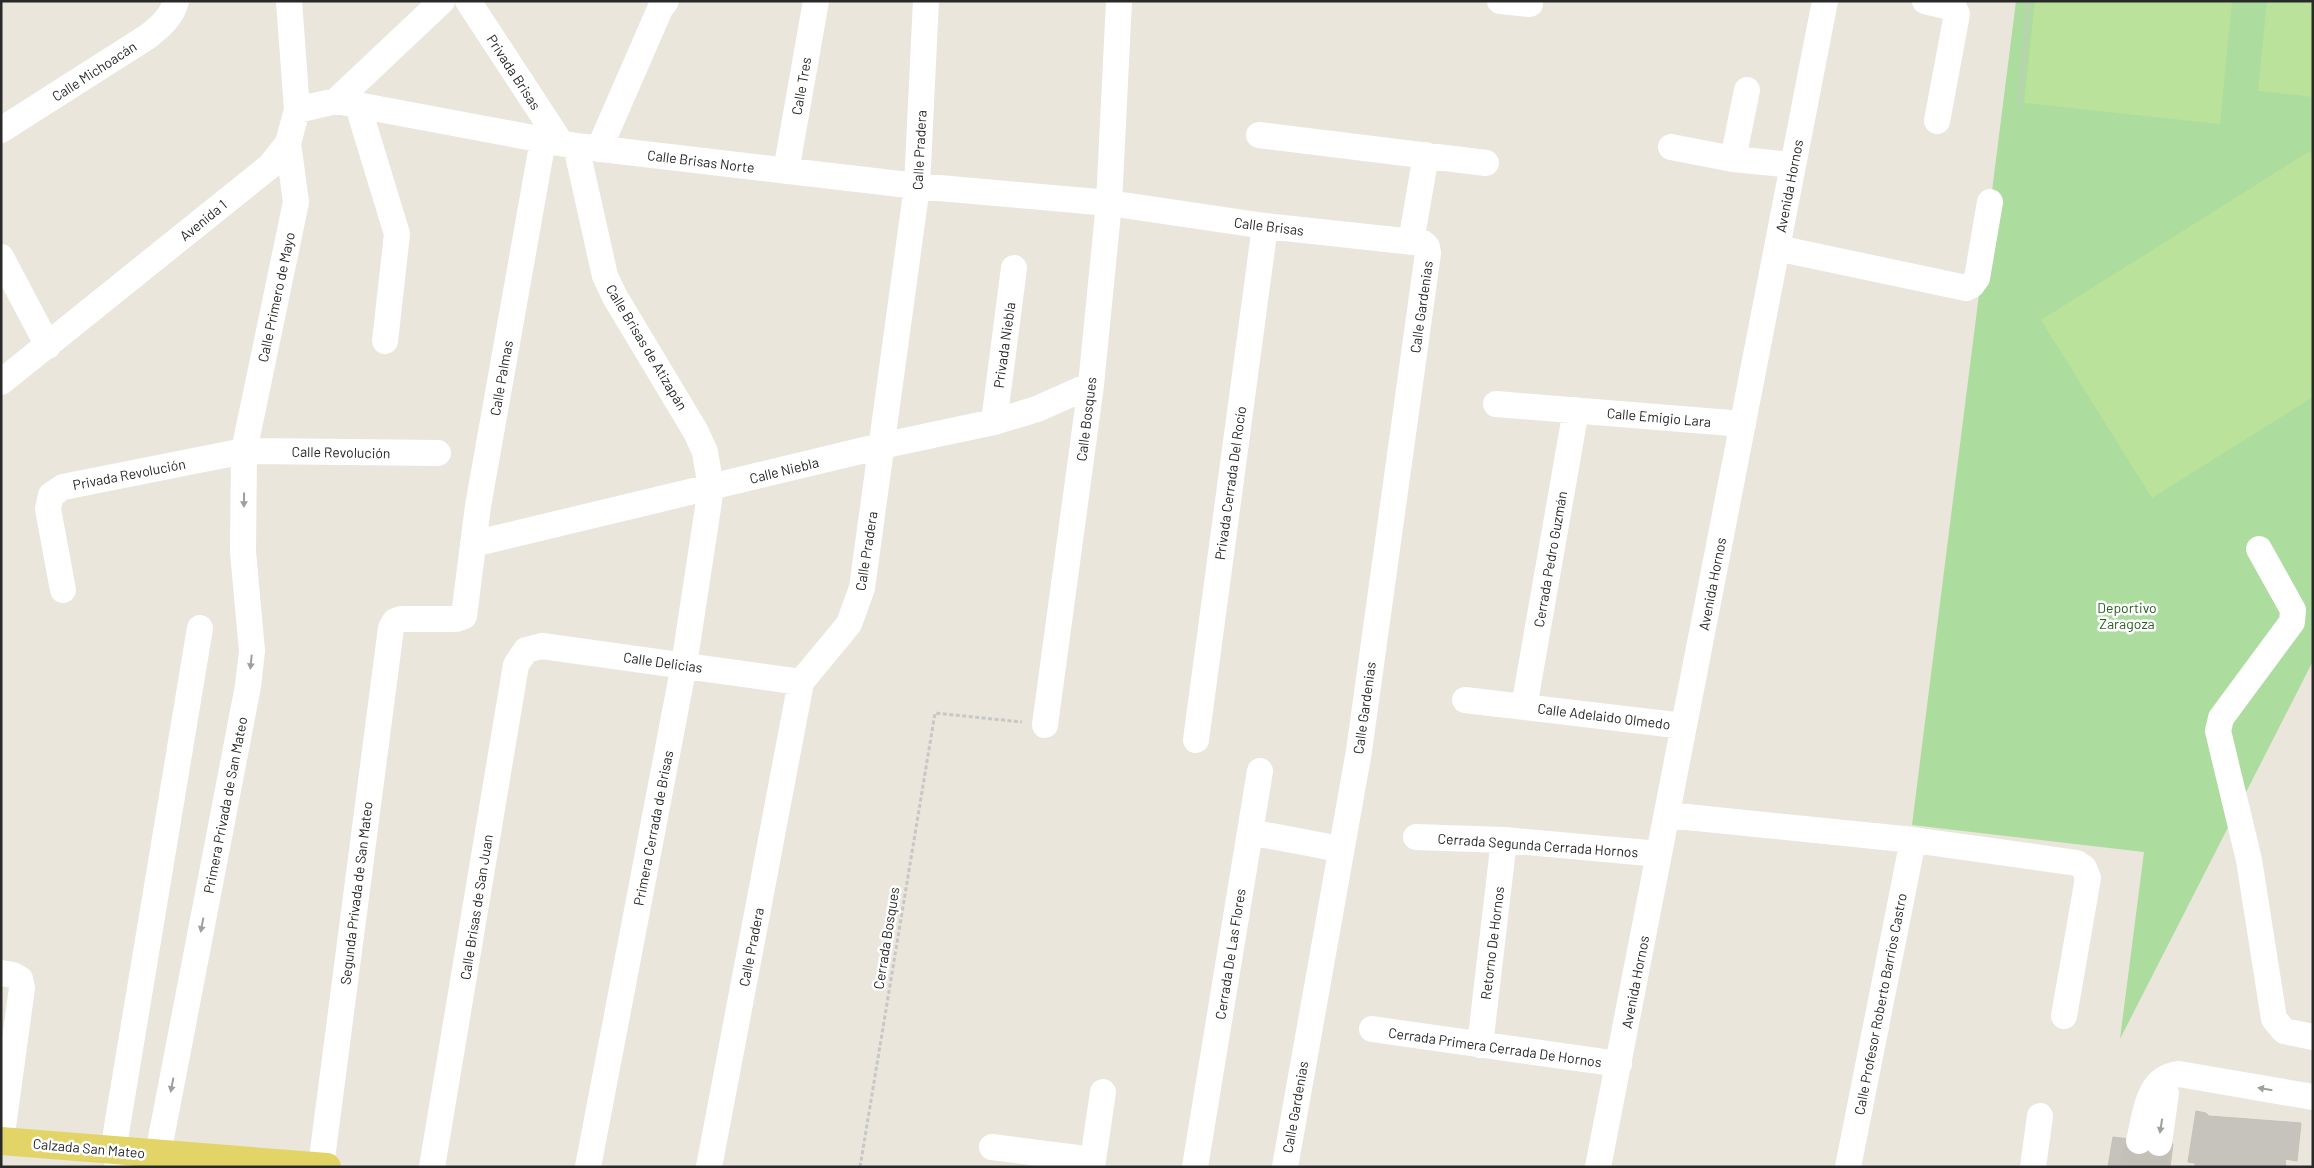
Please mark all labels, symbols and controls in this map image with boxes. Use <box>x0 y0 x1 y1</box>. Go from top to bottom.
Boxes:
street label: Privada Brisas <box>483 31 545 113</box>
street label: Calle Michoacán <box>49 37 139 105</box>
street label: Calle Tres <box>788 55 815 116</box>
street label: Calle Pradera <box>908 110 930 190</box>
street label: Avenida Hornos <box>1772 138 1806 234</box>
street label: Calle Brisas Norte <box>646 146 756 176</box>
street label: Avenida 1 <box>176 196 230 244</box>
street label: Calle Brisas <box>1233 213 1305 239</box>
street label: Calle Primero de Mayo <box>254 230 298 364</box>
street label: Calle Gardenias <box>1406 259 1436 354</box>
street label: Calle Brisas de Atizapán <box>603 281 691 413</box>
street label: Privada Niebla <box>990 301 1018 389</box>
street label: Calle Palmas <box>486 339 516 417</box>
street label: Calle Bosques <box>1072 376 1100 462</box>
street label: Calle Emigio Lara <box>1606 404 1712 430</box>
street label: Privada Cerrada Del Rocío <box>1211 405 1249 561</box>
street label: Calle Revolución <box>291 443 391 461</box>
street label: Calle Niebla <box>748 453 820 487</box>
street label: Privada Revolución <box>71 455 187 493</box>
street label: Cerrada Pedro Guzmán <box>1530 490 1570 628</box>
one-way arrow <box>240 492 248 508</box>
street label: Calle Pradera <box>851 510 881 592</box>
street label: Avenida Hornos <box>1695 536 1729 632</box>
park label: Deportivo Zaragoza <box>2097 599 2157 632</box>
street label: Calle Delicias <box>622 648 704 676</box>
one-way arrow <box>247 654 255 670</box>
street label: Calle Gardenias <box>1349 660 1379 755</box>
street label: Calle Adelaido Olmedo <box>1537 699 1671 733</box>
street label: Primera Privada de San Mateo <box>200 715 250 895</box>
street label: Primera Cerrada de Brisas <box>630 749 676 907</box>
street label: Segunda Privada de San Mateo <box>336 800 376 986</box>
street label: Cerrada Segunda Cerrada Hornos <box>1437 830 1639 861</box>
street label: Calle Brisas de San Juan <box>456 833 496 981</box>
street label: Cerrada Bosques <box>870 885 903 990</box>
street label: Retorno De Hornos <box>1477 885 1507 1001</box>
street label: Cerrada De Las Flores <box>1211 887 1249 1021</box>
street label: Calle Profesor Roberto Barrios Castro <box>1850 892 1910 1116</box>
street label: Calle Pradera <box>735 906 767 988</box>
one-way arrow <box>198 917 206 933</box>
street label: Avenida Hornos <box>1618 934 1652 1030</box>
street label: Cerrada Primera Cerrada De Hornos <box>1387 1024 1603 1070</box>
street label: Calle Gardenias <box>1279 1059 1311 1154</box>
one-way arrow <box>167 1077 175 1093</box>
one-way arrow <box>2256 1084 2272 1092</box>
one-way arrow <box>2157 1119 2165 1135</box>
street label: Calzada San Mateo <box>32 1135 146 1161</box>

